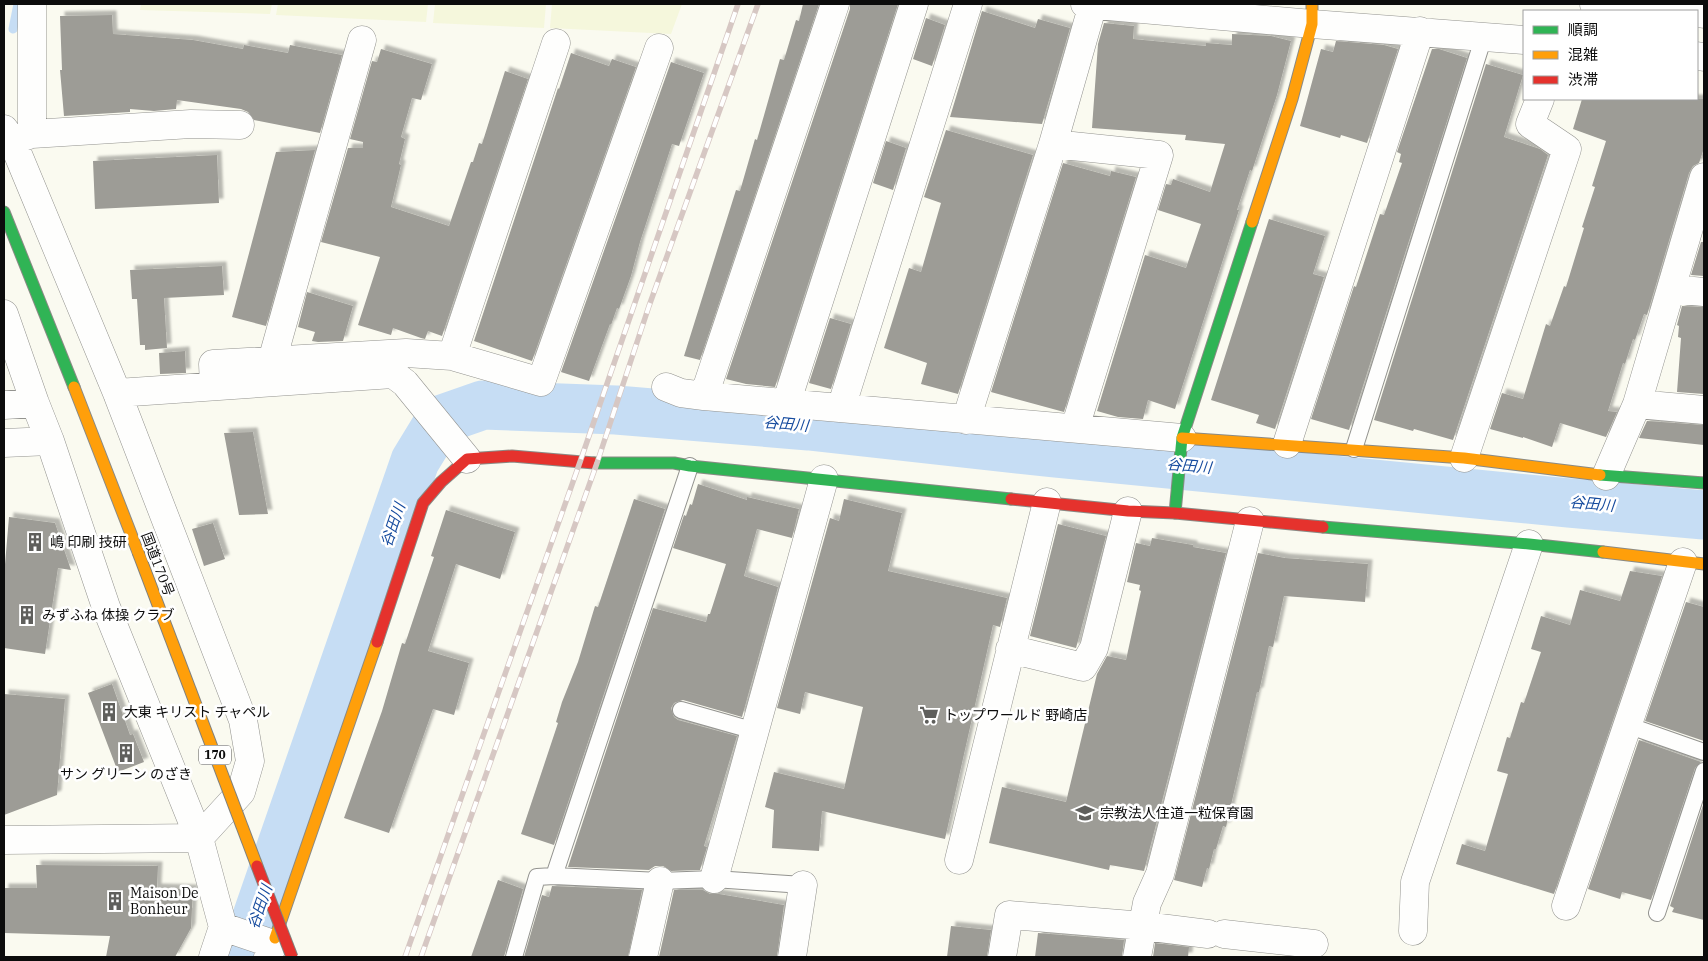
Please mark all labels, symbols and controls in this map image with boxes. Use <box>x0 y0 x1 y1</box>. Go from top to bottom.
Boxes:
legend <box>1523 10 1698 100</box>
text: 順調 <box>1568 20 1598 39</box>
text: 混雑 <box>1568 45 1598 64</box>
text: 渋滞 <box>1568 70 1598 89</box>
water label: 谷田川 <box>763 412 811 435</box>
water label: 谷田川 <box>1166 454 1214 477</box>
water label: 谷田川 <box>1569 492 1617 515</box>
water label: 谷田川 <box>376 499 409 549</box>
street label: 国道170号 <box>138 529 178 599</box>
building icon: 嶋 印刷 技研 <box>24 531 46 553</box>
place label: 嶋 印刷 技研 <box>50 533 127 551</box>
building icon: みずふね 体操 クラブ <box>16 604 38 626</box>
place label: みずふね 体操 クラブ <box>42 606 175 624</box>
building icon: 大東 キリスト チャペル <box>98 701 120 723</box>
place label: 大東 キリスト チャペル <box>124 703 270 721</box>
supermarket icon: トップワールド 野崎店 <box>918 704 940 726</box>
place label: トップワールド 野崎店 <box>944 706 1087 724</box>
building icon: サン グリーン のざき <box>115 742 137 764</box>
road number: 170 <box>199 746 231 764</box>
place label: サン グリーン のざき <box>60 765 192 783</box>
school or university icon: 宗教法人住道一粒保育園 <box>1074 802 1096 824</box>
place label: 宗教法人住道一粒保育園 <box>1100 804 1254 822</box>
water label: 谷田川 <box>243 881 276 931</box>
place label: Maison De Bonheur <box>130 884 199 918</box>
building icon: Maison De Bonheur <box>104 890 126 912</box>

